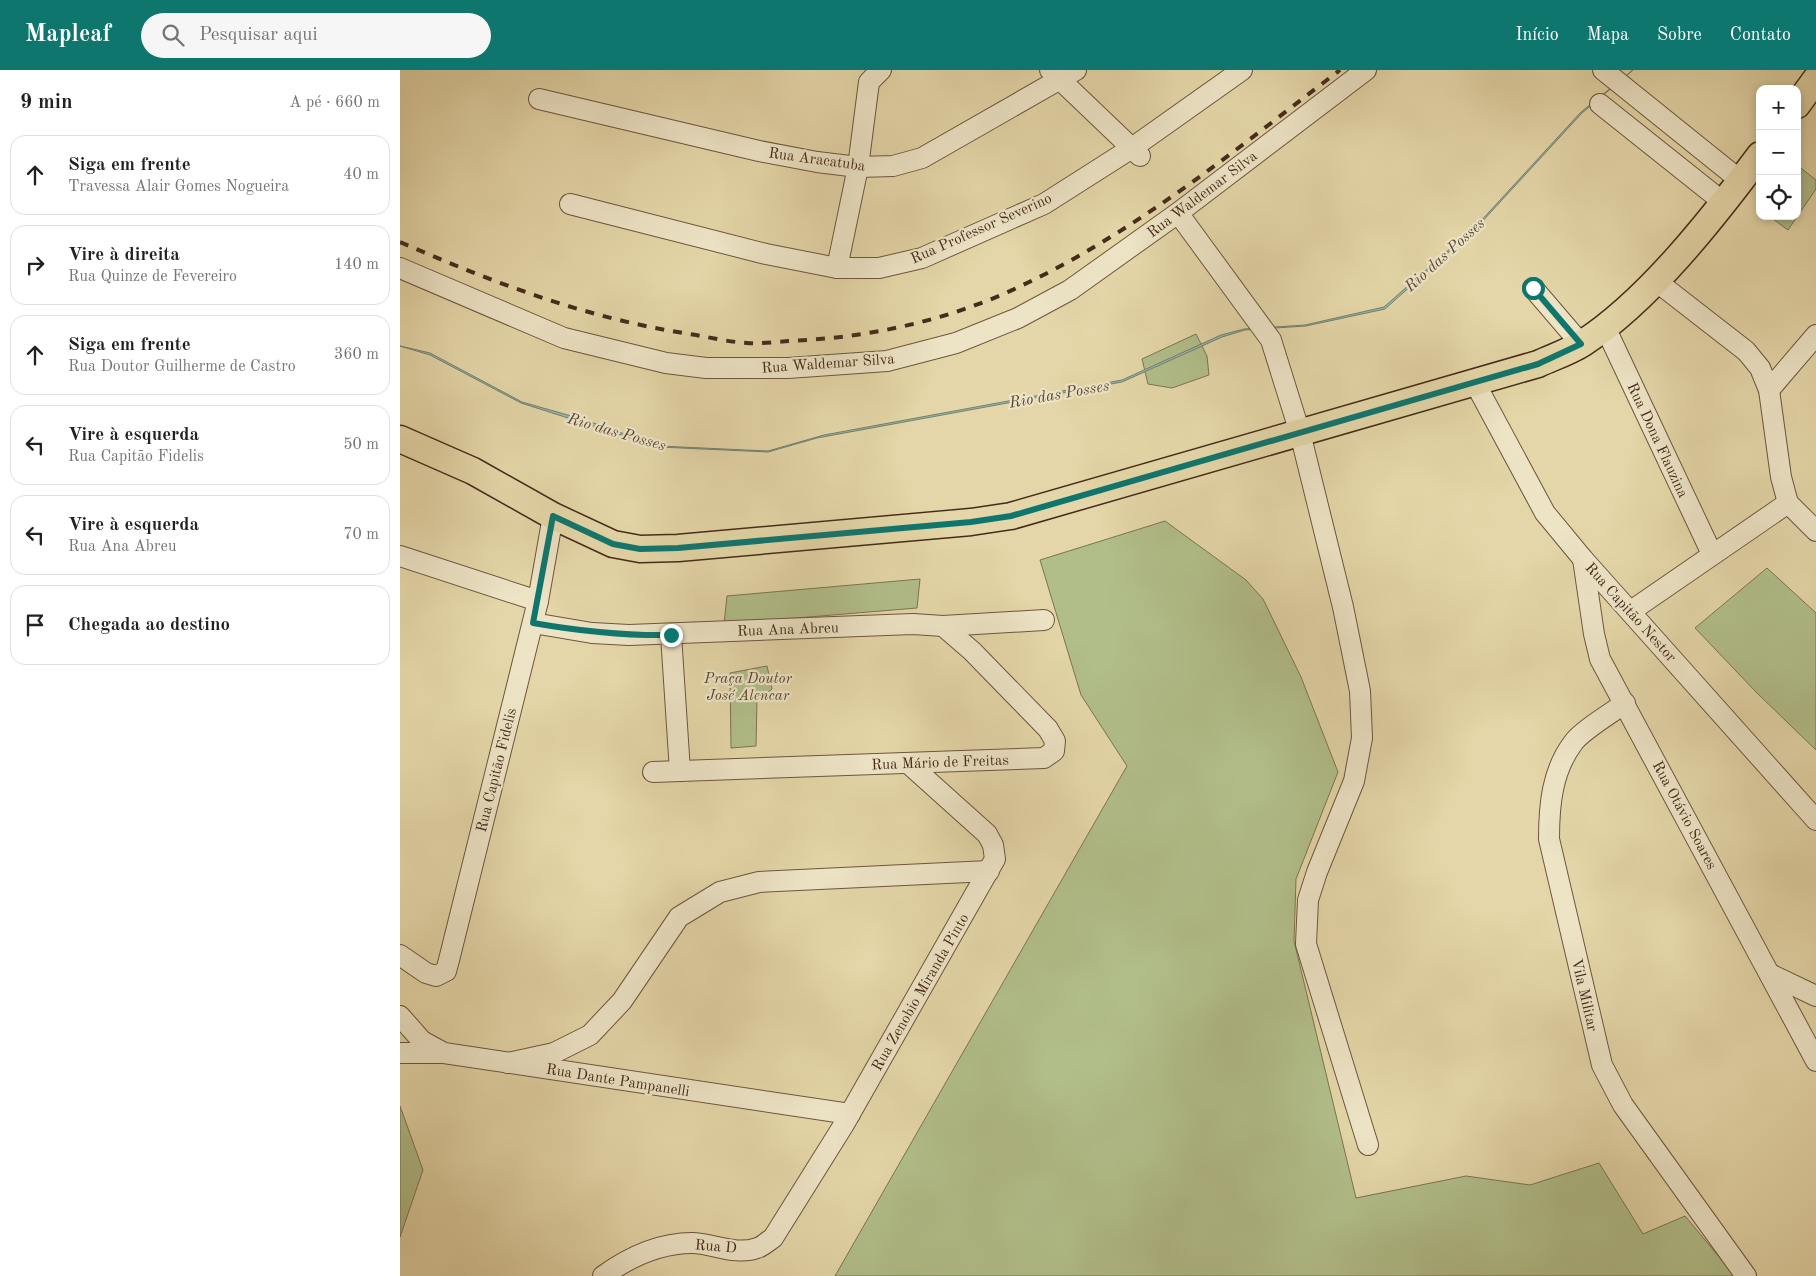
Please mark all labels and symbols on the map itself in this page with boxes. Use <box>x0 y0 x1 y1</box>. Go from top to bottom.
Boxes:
street label: Rua Aracatuba <box>767 146 867 175</box>
street label: Rua Waldemar Silva <box>1145 149 1261 241</box>
street label: Rua Professor Severino <box>909 191 1054 267</box>
water label: Rio das Posses <box>1401 215 1489 296</box>
route start <box>1522 277 1545 300</box>
street label: Rua Waldemar Silva <box>761 352 896 377</box>
water label: Rio das Posses <box>1007 378 1111 412</box>
street label: Rua Dona Flauzina <box>1623 381 1690 501</box>
water label: Rio das Posses <box>564 411 668 455</box>
street label: Rua Capitão Nestor <box>1582 561 1678 665</box>
street label: Rua Ana Abreu <box>737 621 839 640</box>
route end <box>660 624 683 647</box>
park label: Praça Doutor José Alencar <box>703 672 792 704</box>
street label: Rua Capitão Fidelis <box>475 707 520 834</box>
street label: Rua Mário de Freitas <box>871 754 1009 773</box>
street label: Rua Otávio Soares <box>1649 759 1719 872</box>
street label: Rua Zenobio Miranda Pinto <box>870 912 972 1074</box>
street label: Vila Militar <box>1568 958 1599 1033</box>
street label: Rua Dante Pampanelli <box>545 1063 691 1100</box>
street label: Rua D <box>694 1238 737 1257</box>

